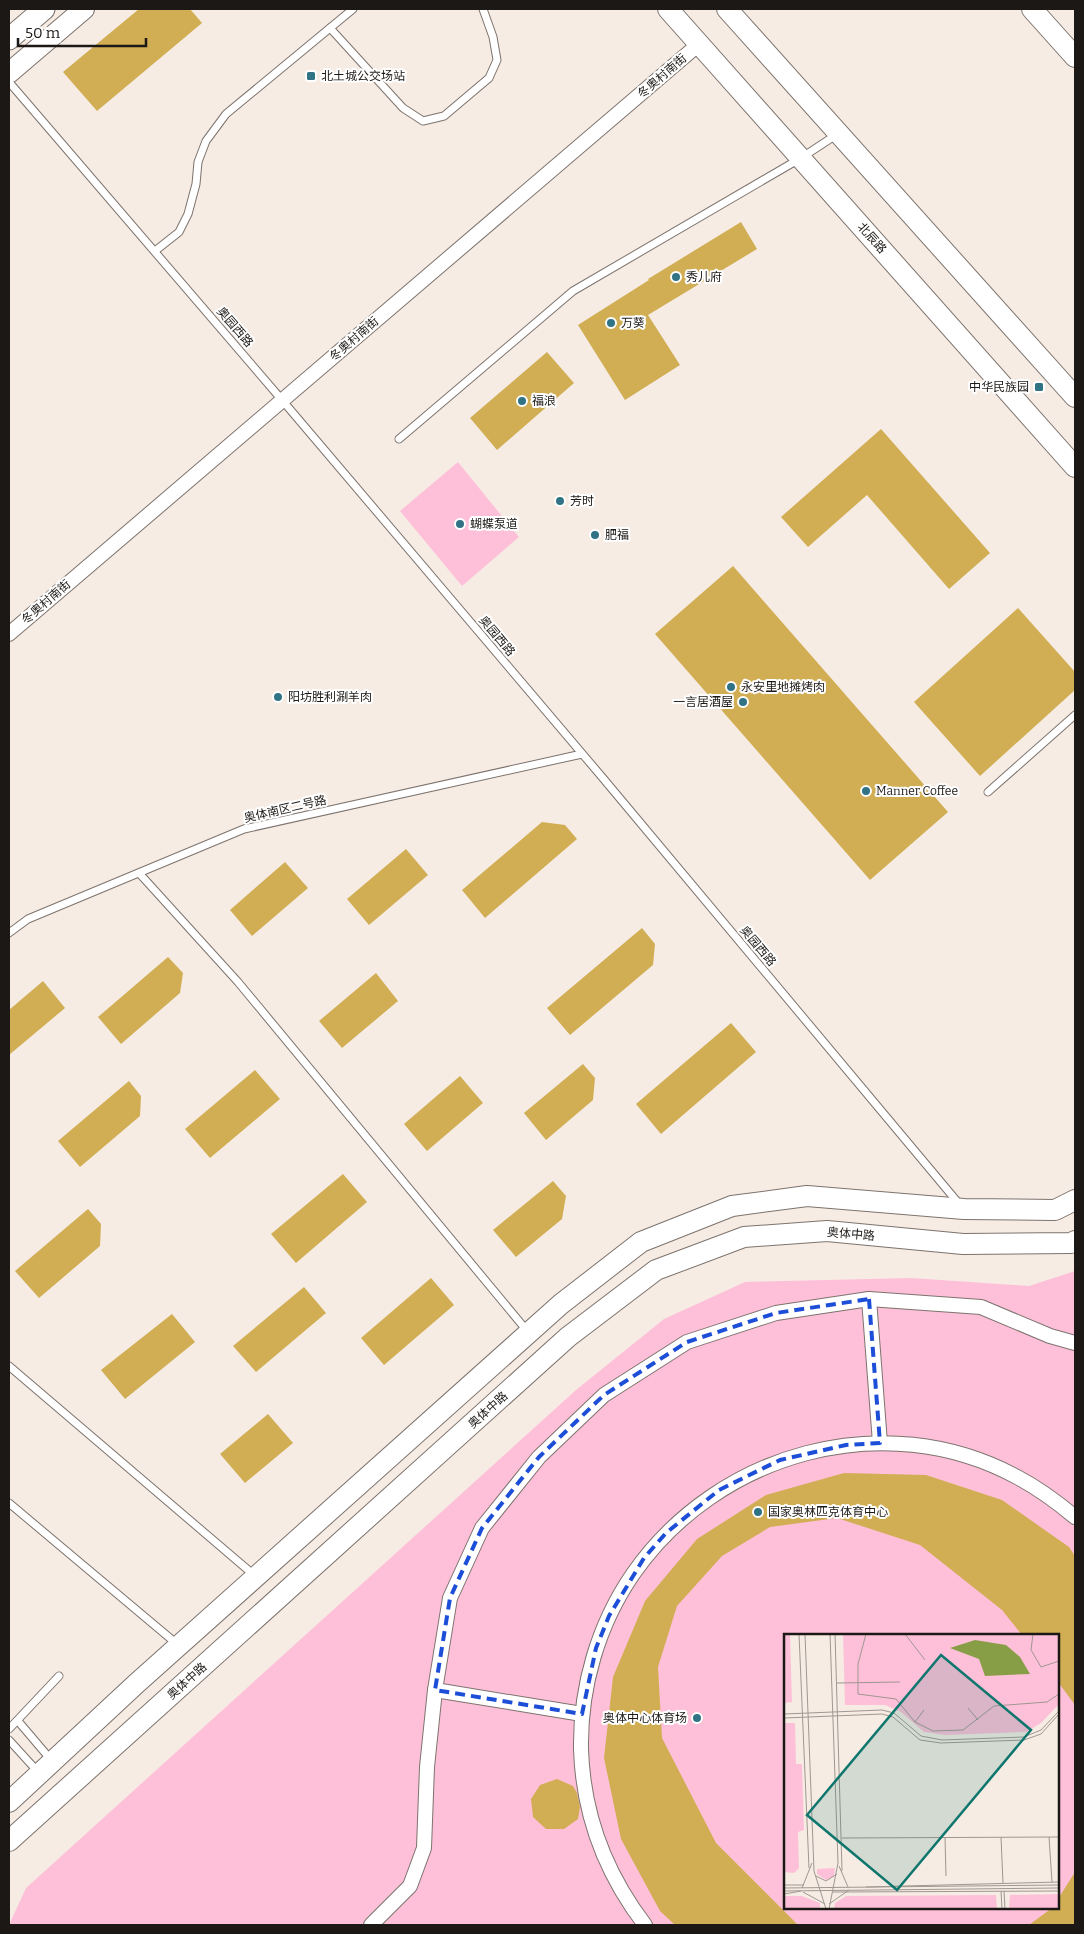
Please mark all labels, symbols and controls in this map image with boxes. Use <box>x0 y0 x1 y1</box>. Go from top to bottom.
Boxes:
scale bar <box>18 15 145 47</box>
text: 50 m <box>25 24 61 42</box>
street label: 冬奥村南街 <box>635 51 689 101</box>
place label: 北土城公交场站 <box>321 69 405 83</box>
marker: 北土城公交场站 <box>305 70 317 82</box>
street label: 北辰路 <box>855 220 889 256</box>
place label: 秀儿府 <box>686 270 722 284</box>
marker: 秀儿府 <box>670 271 682 283</box>
street label: 奥园西路 <box>214 304 256 350</box>
street label: 冬奥村南街 <box>327 314 381 364</box>
place label: 万葵 <box>621 316 645 330</box>
marker: 万葵 <box>605 317 617 329</box>
place label: 中华民族园 <box>969 380 1029 394</box>
marker: 中华民族园 <box>1033 381 1045 393</box>
place label: 福浪 <box>532 394 556 408</box>
marker: 福浪 <box>516 395 528 407</box>
place label: 芳时 <box>570 494 594 508</box>
marker: 芳时 <box>554 495 566 507</box>
place label: 蝴蝶泵道 <box>470 517 518 531</box>
marker: 蝴蝶泵道 <box>454 518 466 530</box>
place label: 肥福 <box>605 528 629 542</box>
marker: 肥福 <box>589 529 601 541</box>
street label: 冬奥村南街 <box>19 577 73 627</box>
street label: 奥园西路 <box>476 613 518 659</box>
place label: 永安里地摊烤肉 <box>741 680 825 694</box>
marker: 永安里地摊烤肉 <box>725 681 737 693</box>
place label: 阳坊胜利涮羊肉 <box>288 690 372 704</box>
marker: 阳坊胜利涮羊肉 <box>272 691 284 703</box>
place label: 一言居酒屋 <box>673 695 733 709</box>
marker: 一言居酒屋 <box>737 696 749 708</box>
place label: Manner Coffee <box>876 784 958 798</box>
marker: Manner Coffee <box>860 785 872 797</box>
street label: 奥体南区二号路 <box>242 793 328 825</box>
street label: 奥园西路 <box>737 923 779 969</box>
street label: 奥体中路 <box>826 1225 876 1243</box>
street label: 奥体中路 <box>465 1389 511 1431</box>
place label: 国家奥林匹克体育中心 <box>768 1505 888 1519</box>
marker: 国家奥林匹克体育中心 <box>752 1506 764 1518</box>
inset map <box>784 1634 1059 1909</box>
street label: 奥体中路 <box>164 1660 210 1702</box>
place label: 奥体中心体育场 <box>603 1711 687 1725</box>
marker: 奥体中心体育场 <box>691 1712 703 1724</box>

